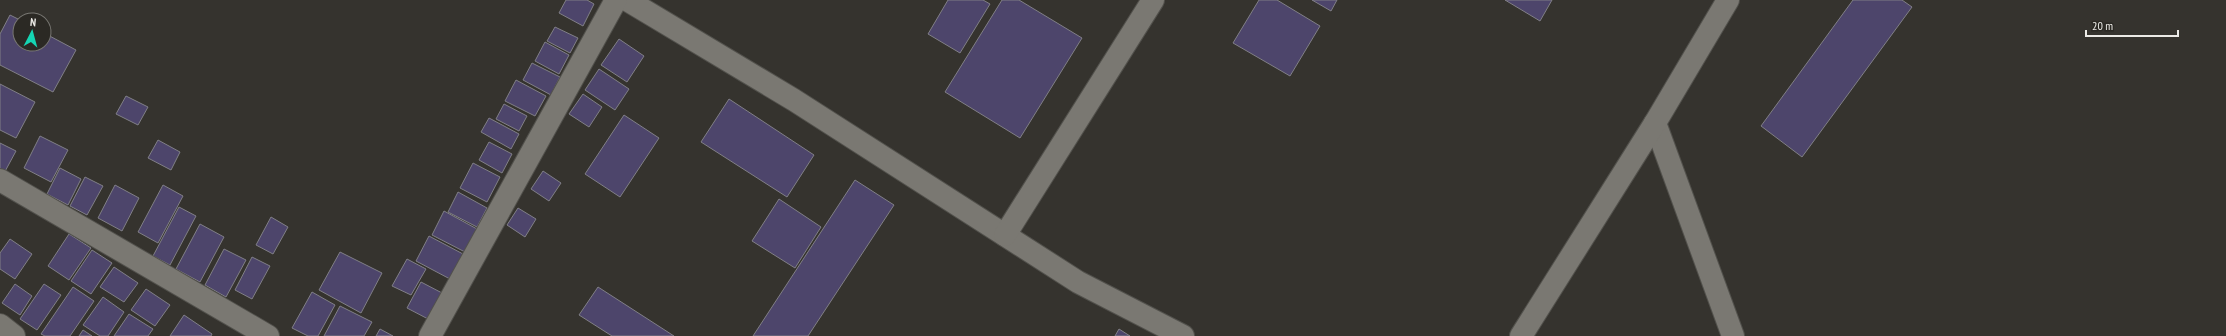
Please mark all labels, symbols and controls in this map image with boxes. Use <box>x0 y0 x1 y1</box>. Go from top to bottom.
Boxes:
north arrow <box>12 12 52 52</box>
scale bar <box>2086 12 2178 38</box>
text: N <box>29 15 37 29</box>
text: 20 m <box>2092 18 2113 33</box>

